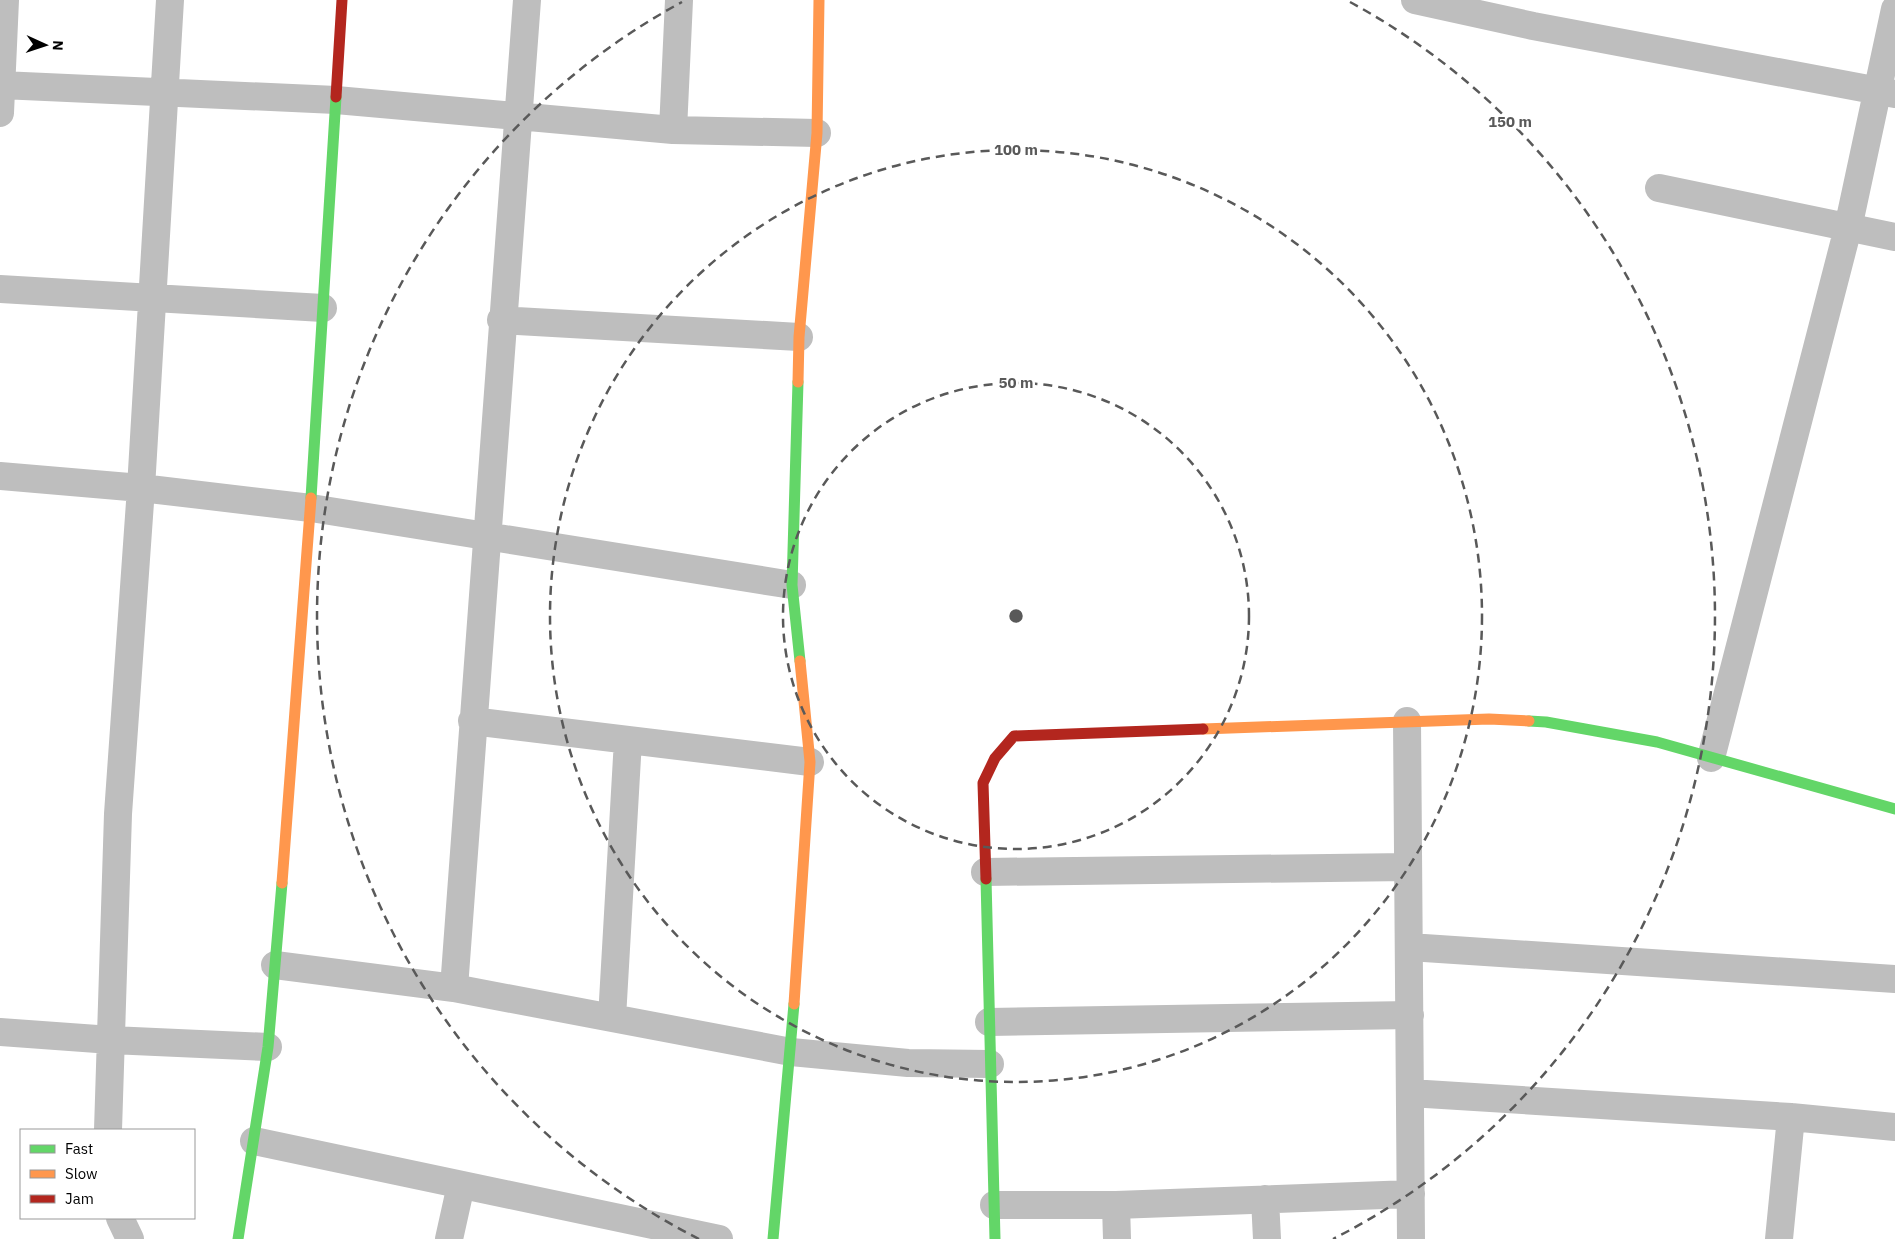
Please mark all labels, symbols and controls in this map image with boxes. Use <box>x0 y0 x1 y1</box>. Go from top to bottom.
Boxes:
north arrow <box>20 20 70 70</box>
text: N <box>49 40 67 51</box>
text: 150 m <box>1488 112 1532 131</box>
text: 100 m <box>994 140 1038 159</box>
text: 50 m <box>999 373 1033 392</box>
centre of rings <box>1007 607 1025 625</box>
legend <box>20 1129 195 1219</box>
text: Fast <box>65 1139 93 1158</box>
text: Slow <box>65 1164 98 1183</box>
text: Jam <box>65 1189 94 1208</box>

